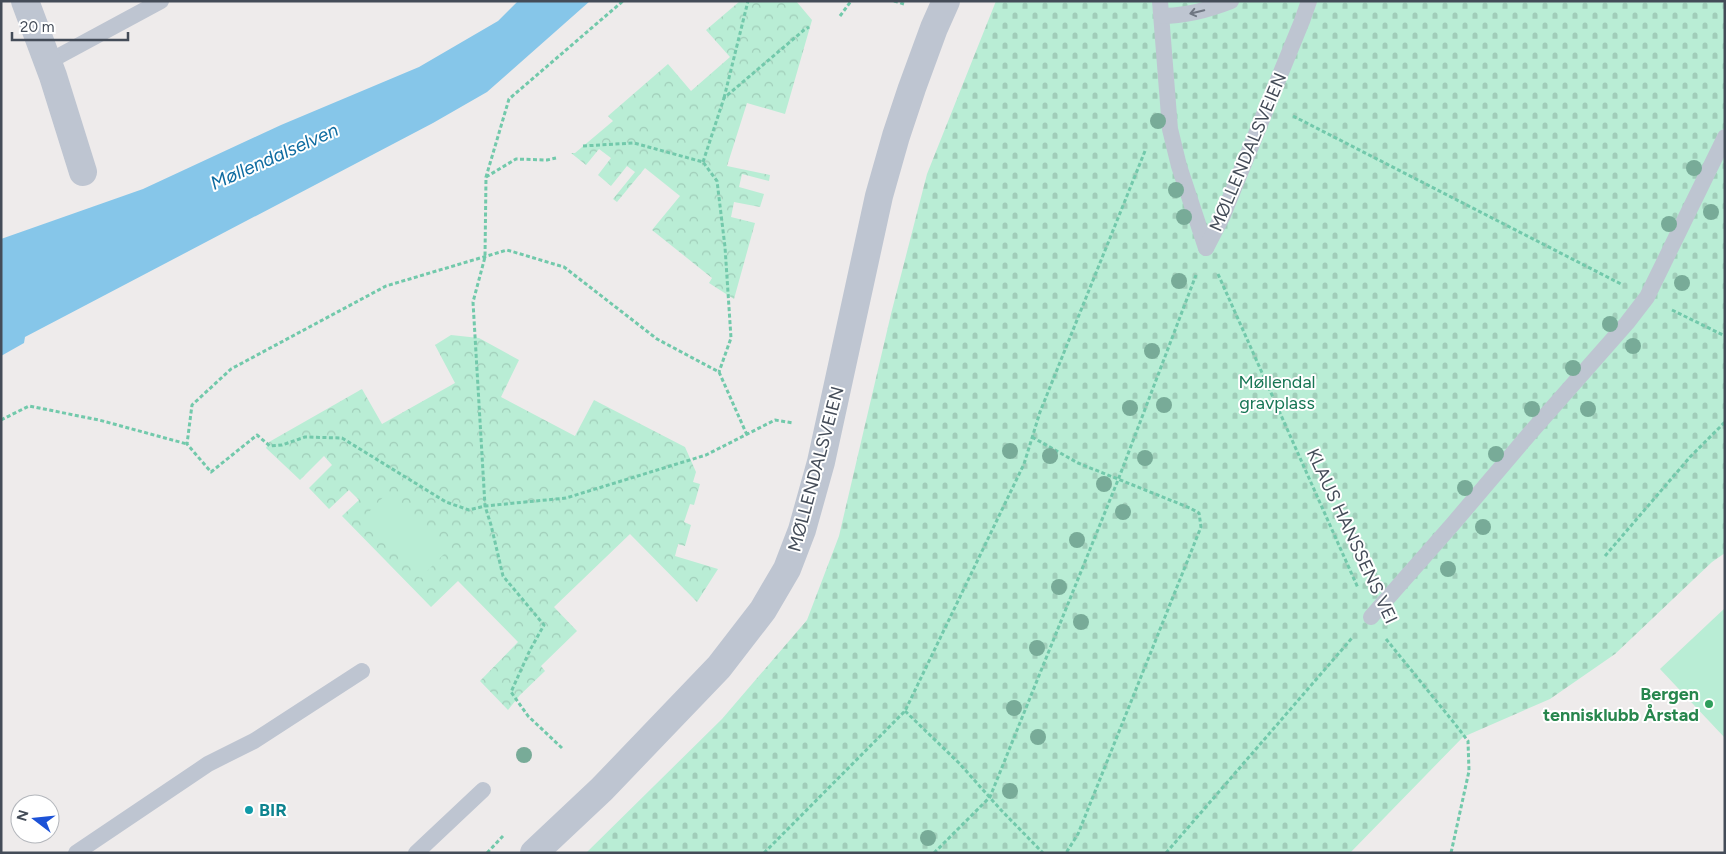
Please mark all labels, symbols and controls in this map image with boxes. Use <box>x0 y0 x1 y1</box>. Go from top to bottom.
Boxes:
one-way arrow <box>1189 8 1205 17</box>
scale bar <box>12 10 129 42</box>
text: 20 m <box>20 18 54 36</box>
street label: MØLLENDALSVEIEN <box>1205 69 1291 235</box>
water label: Møllendalselven <box>207 118 342 195</box>
park label: Møllendal gravplass <box>1238 371 1316 414</box>
street label: MØLLENDALSVEIEN <box>783 384 849 554</box>
street label: KLAUS HANSSENS VEI <box>1302 445 1402 627</box>
place label: Bergen tennisklubb Årstad <box>1543 683 1699 726</box>
marker: Bergen tennisklubb Årstad <box>1703 698 1715 710</box>
north arrow <box>10 794 60 844</box>
place label: BIR <box>259 799 287 821</box>
marker: BIR <box>243 804 255 816</box>
text: N <box>13 808 33 823</box>

